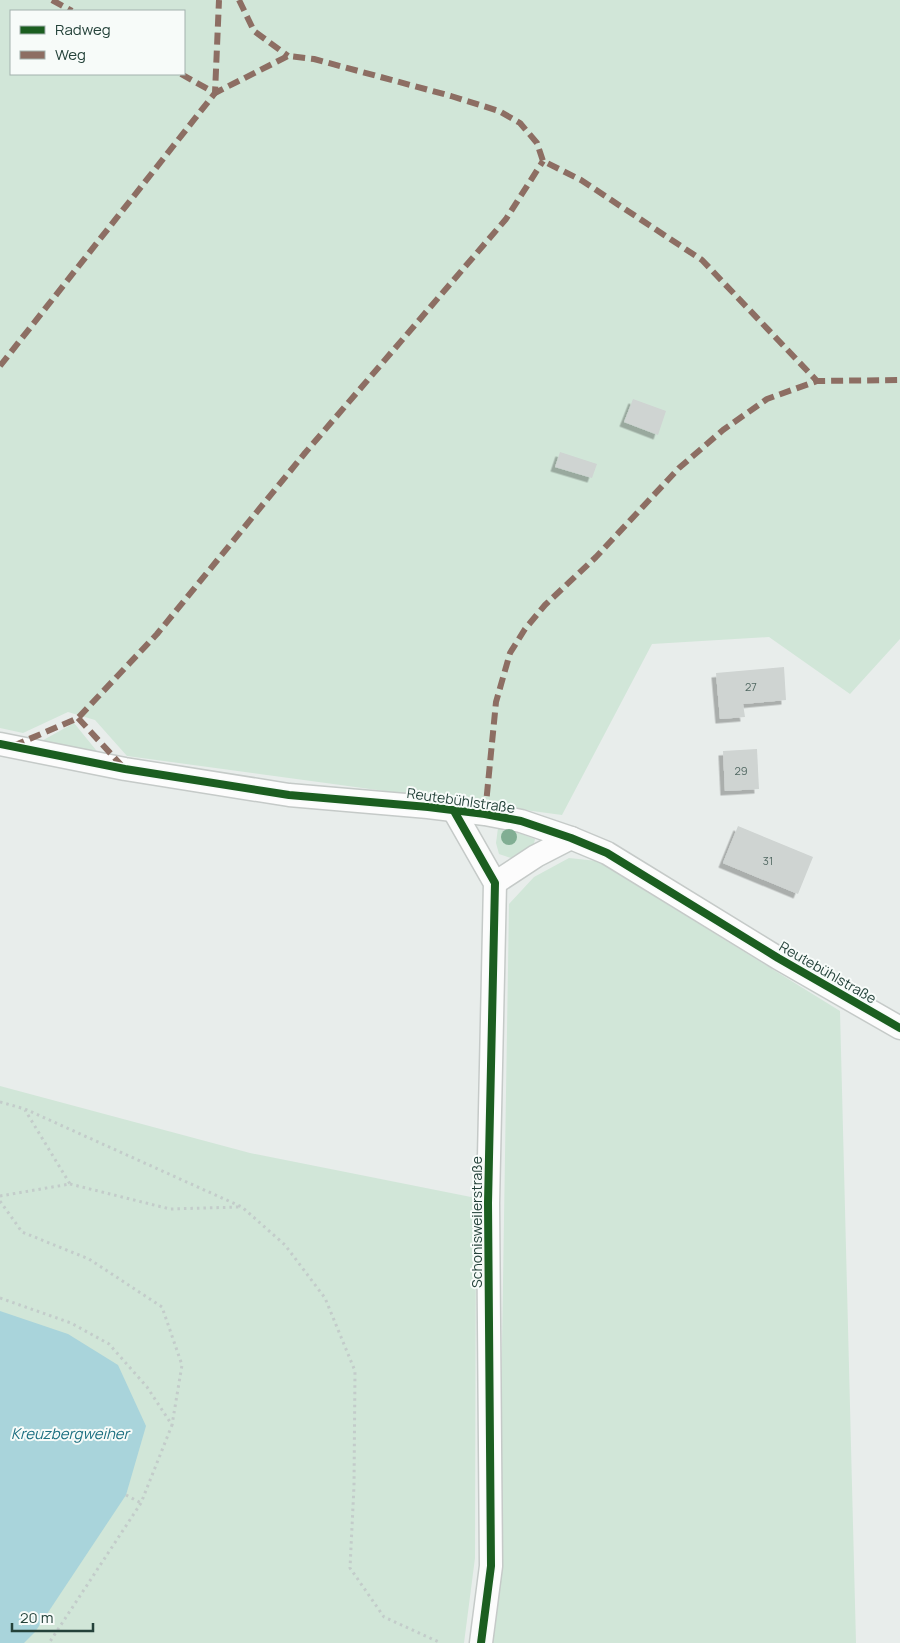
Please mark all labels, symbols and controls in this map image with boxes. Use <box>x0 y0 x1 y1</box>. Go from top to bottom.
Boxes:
legend <box>10 10 185 75</box>
text: Radweg <box>55 19 111 40</box>
text: Weg <box>55 44 86 65</box>
house number: 27 <box>745 679 757 694</box>
house number: 29 <box>734 763 748 778</box>
street label: Reutebühlstraße <box>406 783 516 817</box>
house number: 31 <box>763 853 773 868</box>
street label: Reutebühlstraße <box>776 936 880 1008</box>
street label: Schonisweilerstraße <box>467 1156 486 1288</box>
water label: Kreuzbergweiher <box>11 1423 132 1444</box>
scale bar <box>12 1600 94 1632</box>
text: 20 m <box>20 1607 53 1628</box>

